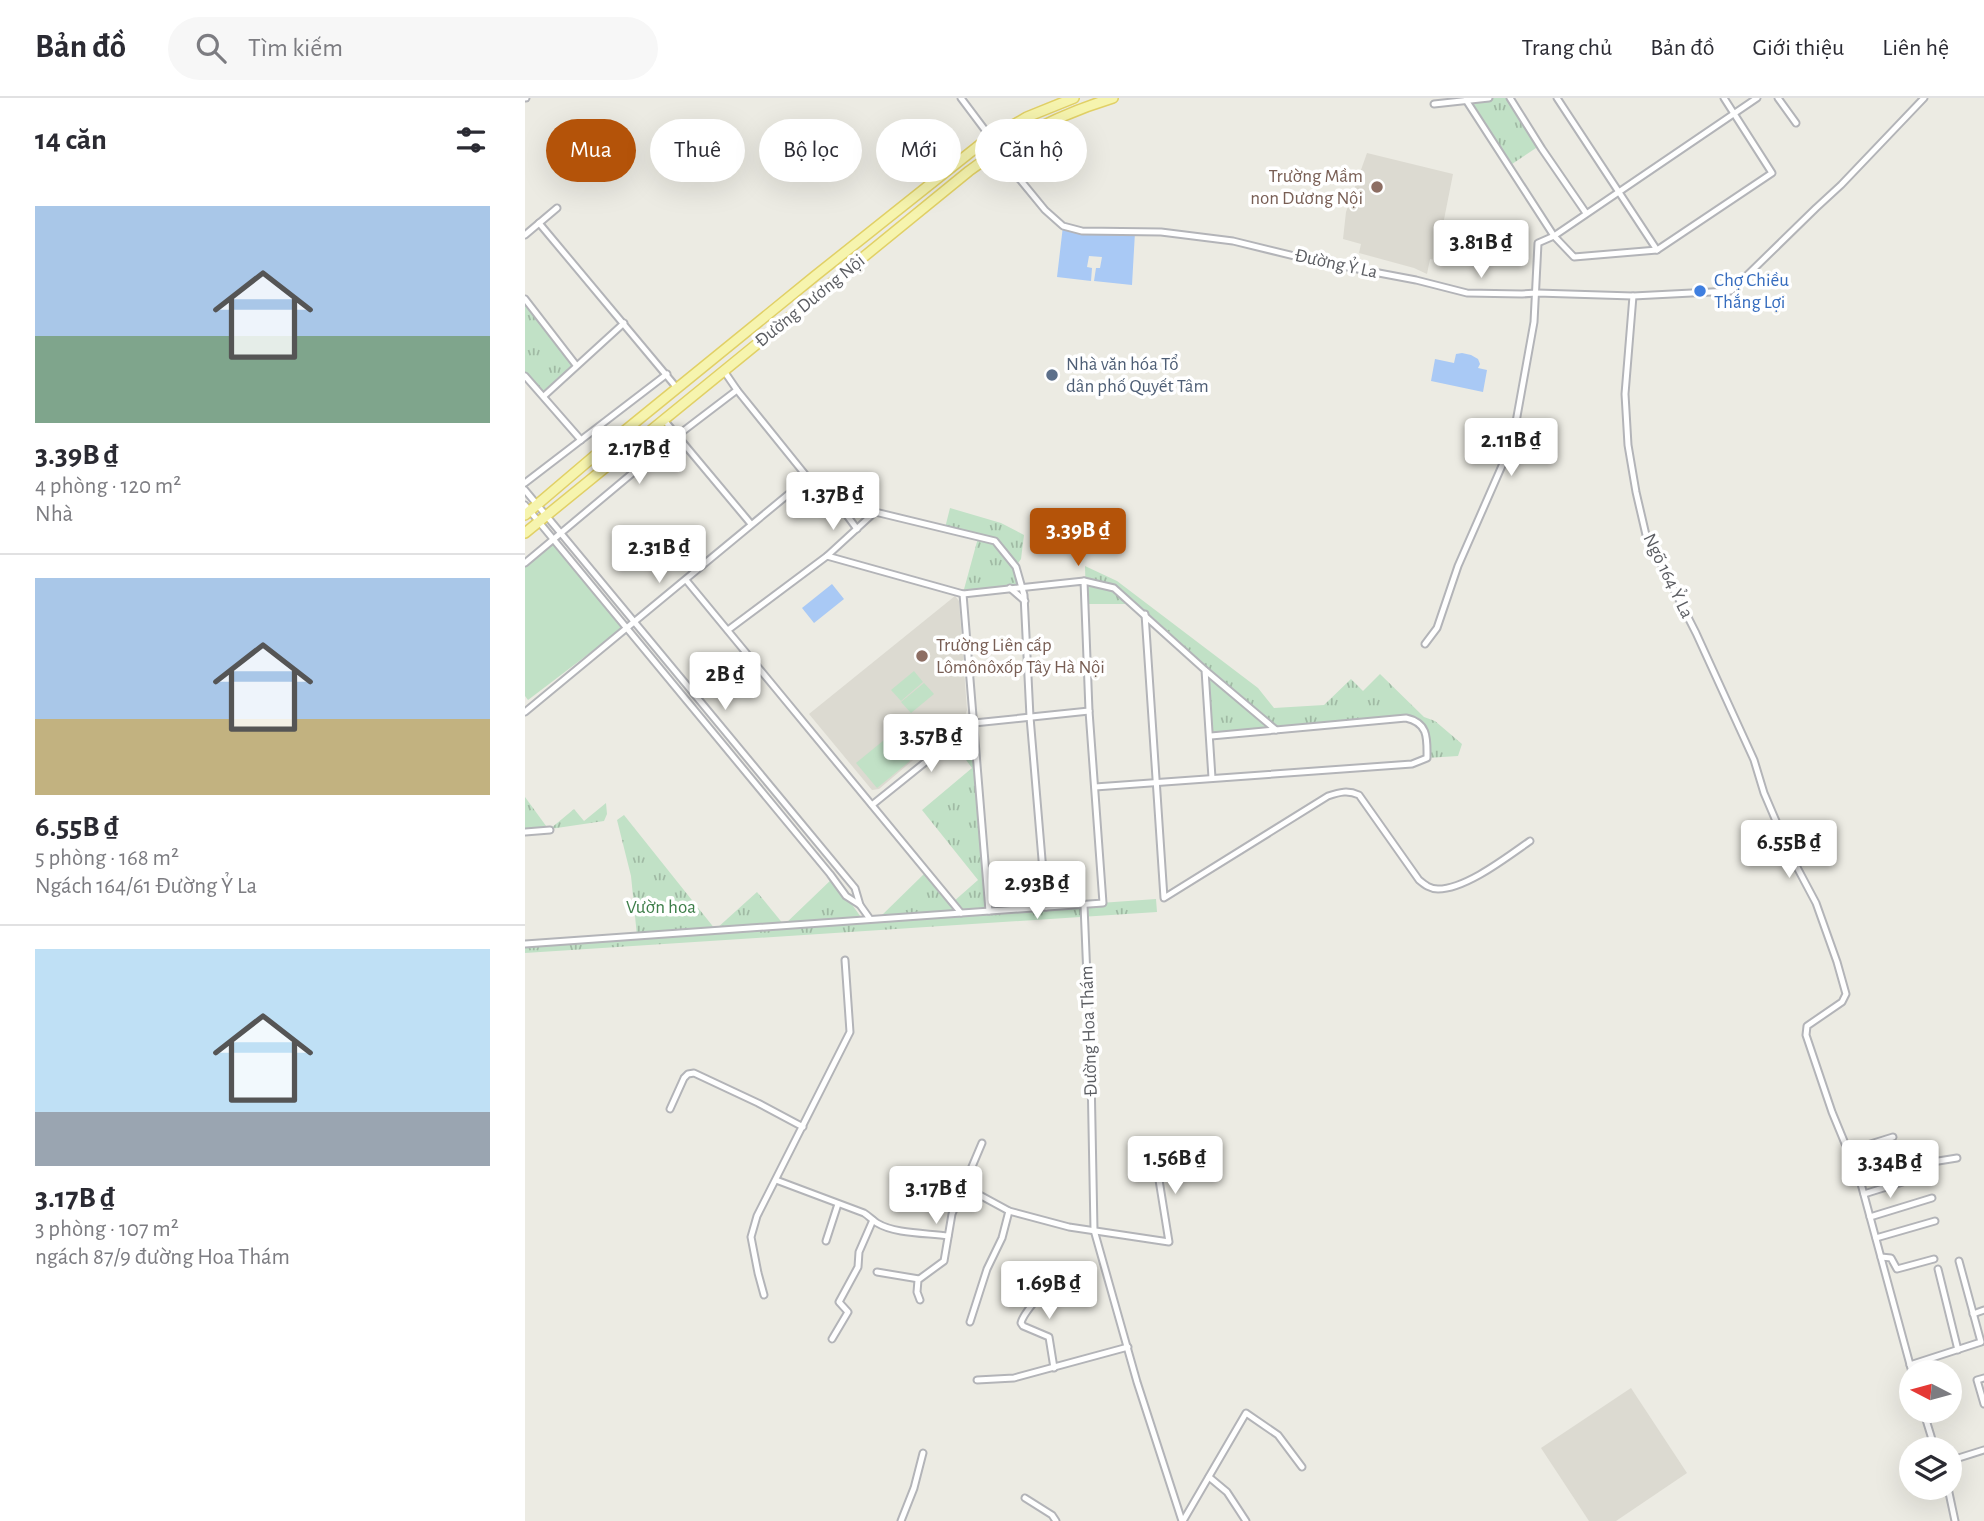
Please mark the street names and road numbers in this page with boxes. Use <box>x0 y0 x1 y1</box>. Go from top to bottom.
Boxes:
street label: Đường Ỷ La <box>1293 244 1380 282</box>
street label: Đường Dương Nội <box>751 251 869 351</box>
street label: Ngõ 164 Ỷ La <box>1639 530 1699 622</box>
street label: Đường Hoa Thám <box>1077 965 1101 1097</box>

